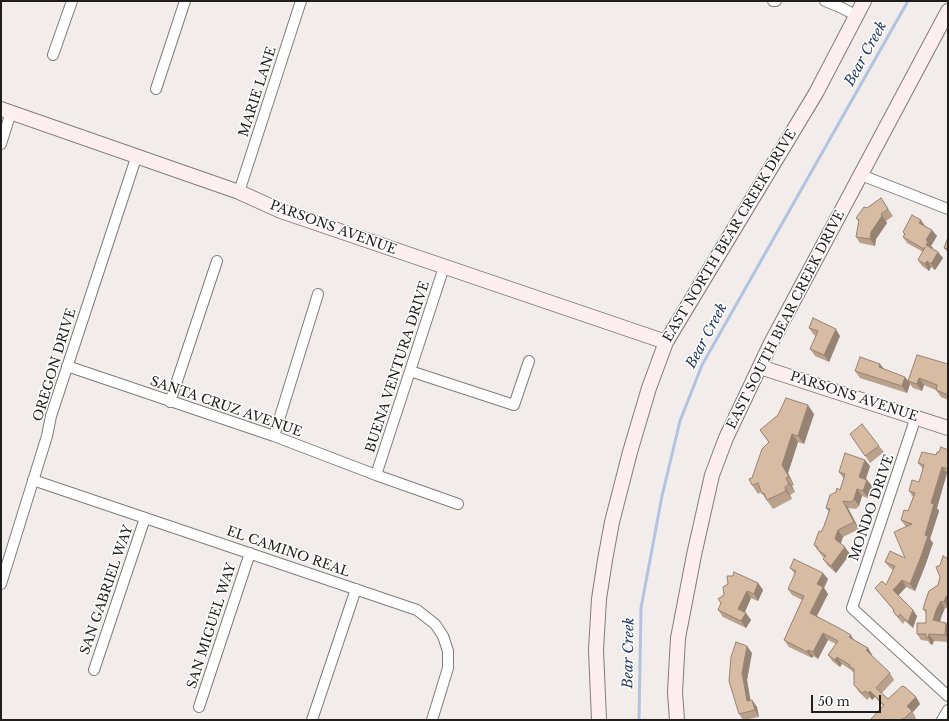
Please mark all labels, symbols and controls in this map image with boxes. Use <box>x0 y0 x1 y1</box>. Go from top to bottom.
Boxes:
water label: Bear Creek <box>841 19 891 89</box>
street label: MARIE LANE <box>236 45 280 139</box>
street label: EAST NORTH BEAR CREEK DRIVE <box>660 127 800 345</box>
street label: PARSONS AVENUE <box>267 198 399 258</box>
street label: EAST SOUTH BEAR CREEK DRIVE <box>724 208 848 432</box>
street label: BUENA VENTURA DRIVE <box>363 279 433 455</box>
water label: Bear Creek <box>683 301 731 371</box>
street label: OREGON DRIVE <box>30 307 80 423</box>
street label: PARSONS AVENUE <box>788 369 920 425</box>
street label: SANTA CRUZ AVENUE <box>148 374 304 440</box>
street label: MONDO DRIVE <box>846 453 898 563</box>
street label: SAN GABRIEL WAY <box>77 523 137 657</box>
street label: EL CAMINO REAL <box>224 524 352 580</box>
street label: SAN MIGUEL WAY <box>184 561 240 691</box>
water label: Bear Creek <box>620 617 638 689</box>
scale bar <box>813 687 883 713</box>
text: 50 m <box>818 694 850 709</box>

